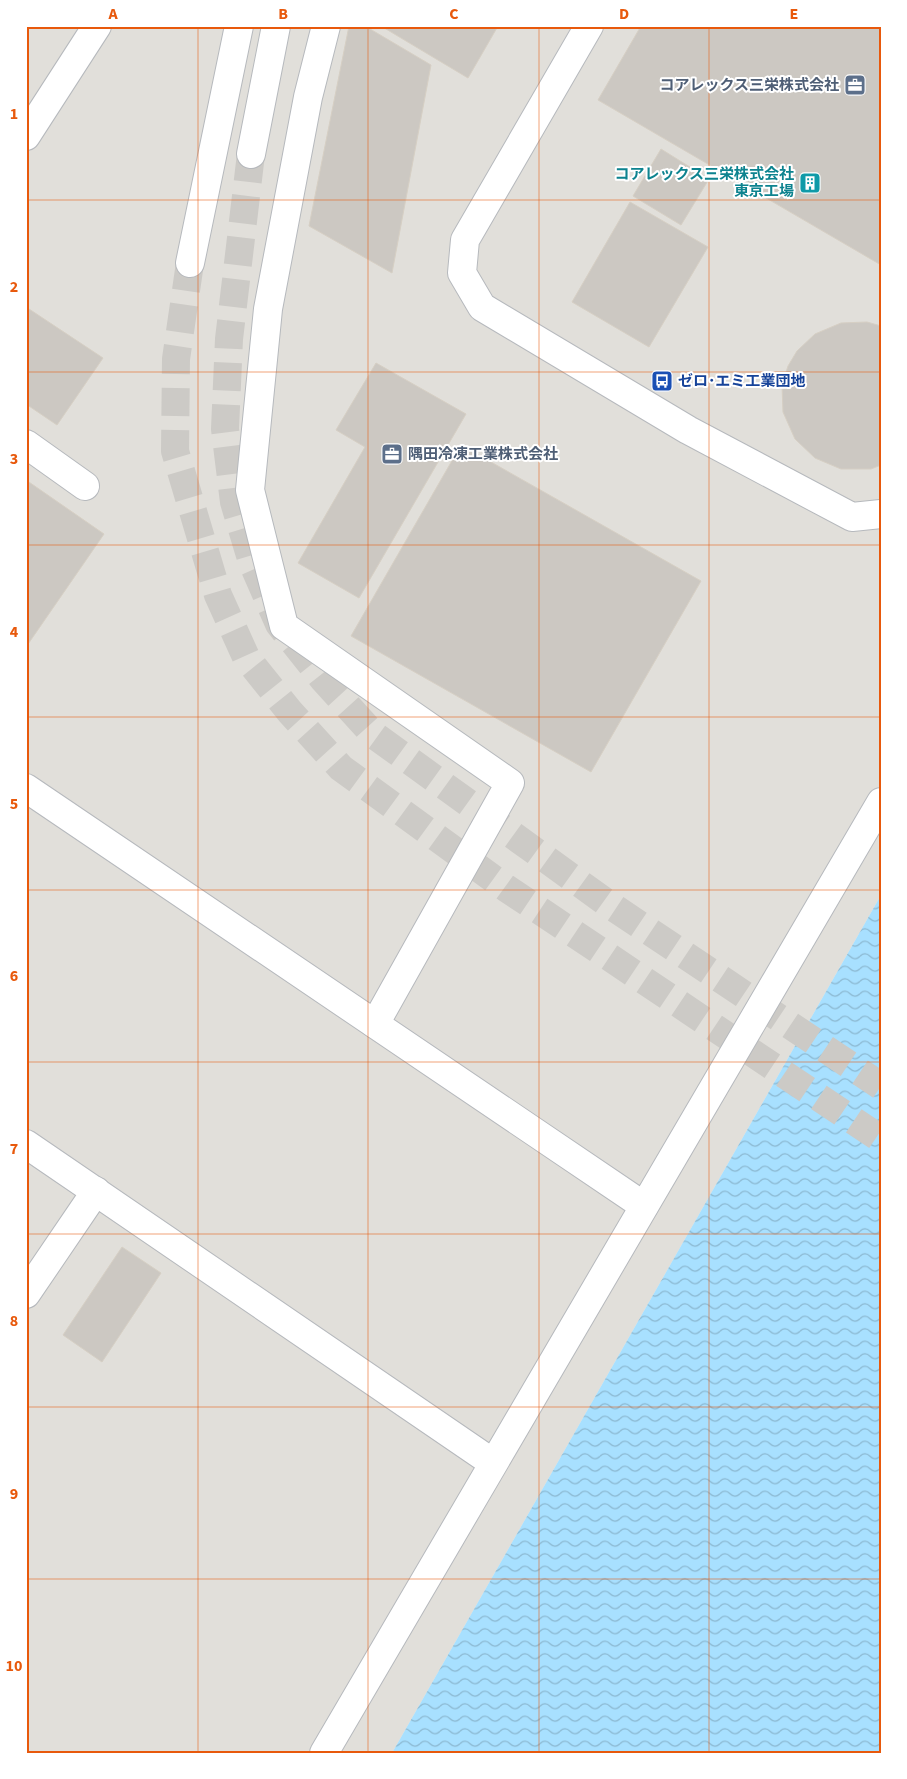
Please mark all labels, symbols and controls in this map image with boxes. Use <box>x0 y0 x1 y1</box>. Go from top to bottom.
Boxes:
text: A <box>107 3 118 25</box>
text: B <box>278 3 288 25</box>
text: C <box>449 3 459 25</box>
text: D <box>619 3 629 25</box>
text: E <box>790 3 798 25</box>
office icon: コアレックス三栄株式会社 <box>843 73 867 97</box>
place label: コアレックス三栄株式会社 <box>659 75 839 96</box>
text: 1 <box>10 103 18 125</box>
place label: コアレックス三栄株式会社 東京工場 <box>614 164 794 202</box>
building icon: コアレックス三栄株式会社 東京工場 <box>798 171 822 195</box>
text: 2 <box>10 276 18 298</box>
bus stop icon: ゼロ･エミ工業団地 <box>650 369 674 393</box>
place label: ゼロ･エミ工業団地 <box>678 371 806 392</box>
office icon: 隅田冷凍工業株式会社 <box>380 442 404 466</box>
place label: 隅田冷凍工業株式会社 <box>408 444 558 465</box>
text: 3 <box>10 448 18 470</box>
text: 4 <box>10 621 19 643</box>
text: 5 <box>10 793 18 815</box>
text: 6 <box>10 965 18 987</box>
text: 7 <box>10 1138 18 1160</box>
text: 8 <box>10 1310 18 1332</box>
text: 9 <box>10 1483 18 1505</box>
text: 10 <box>6 1655 22 1677</box>

